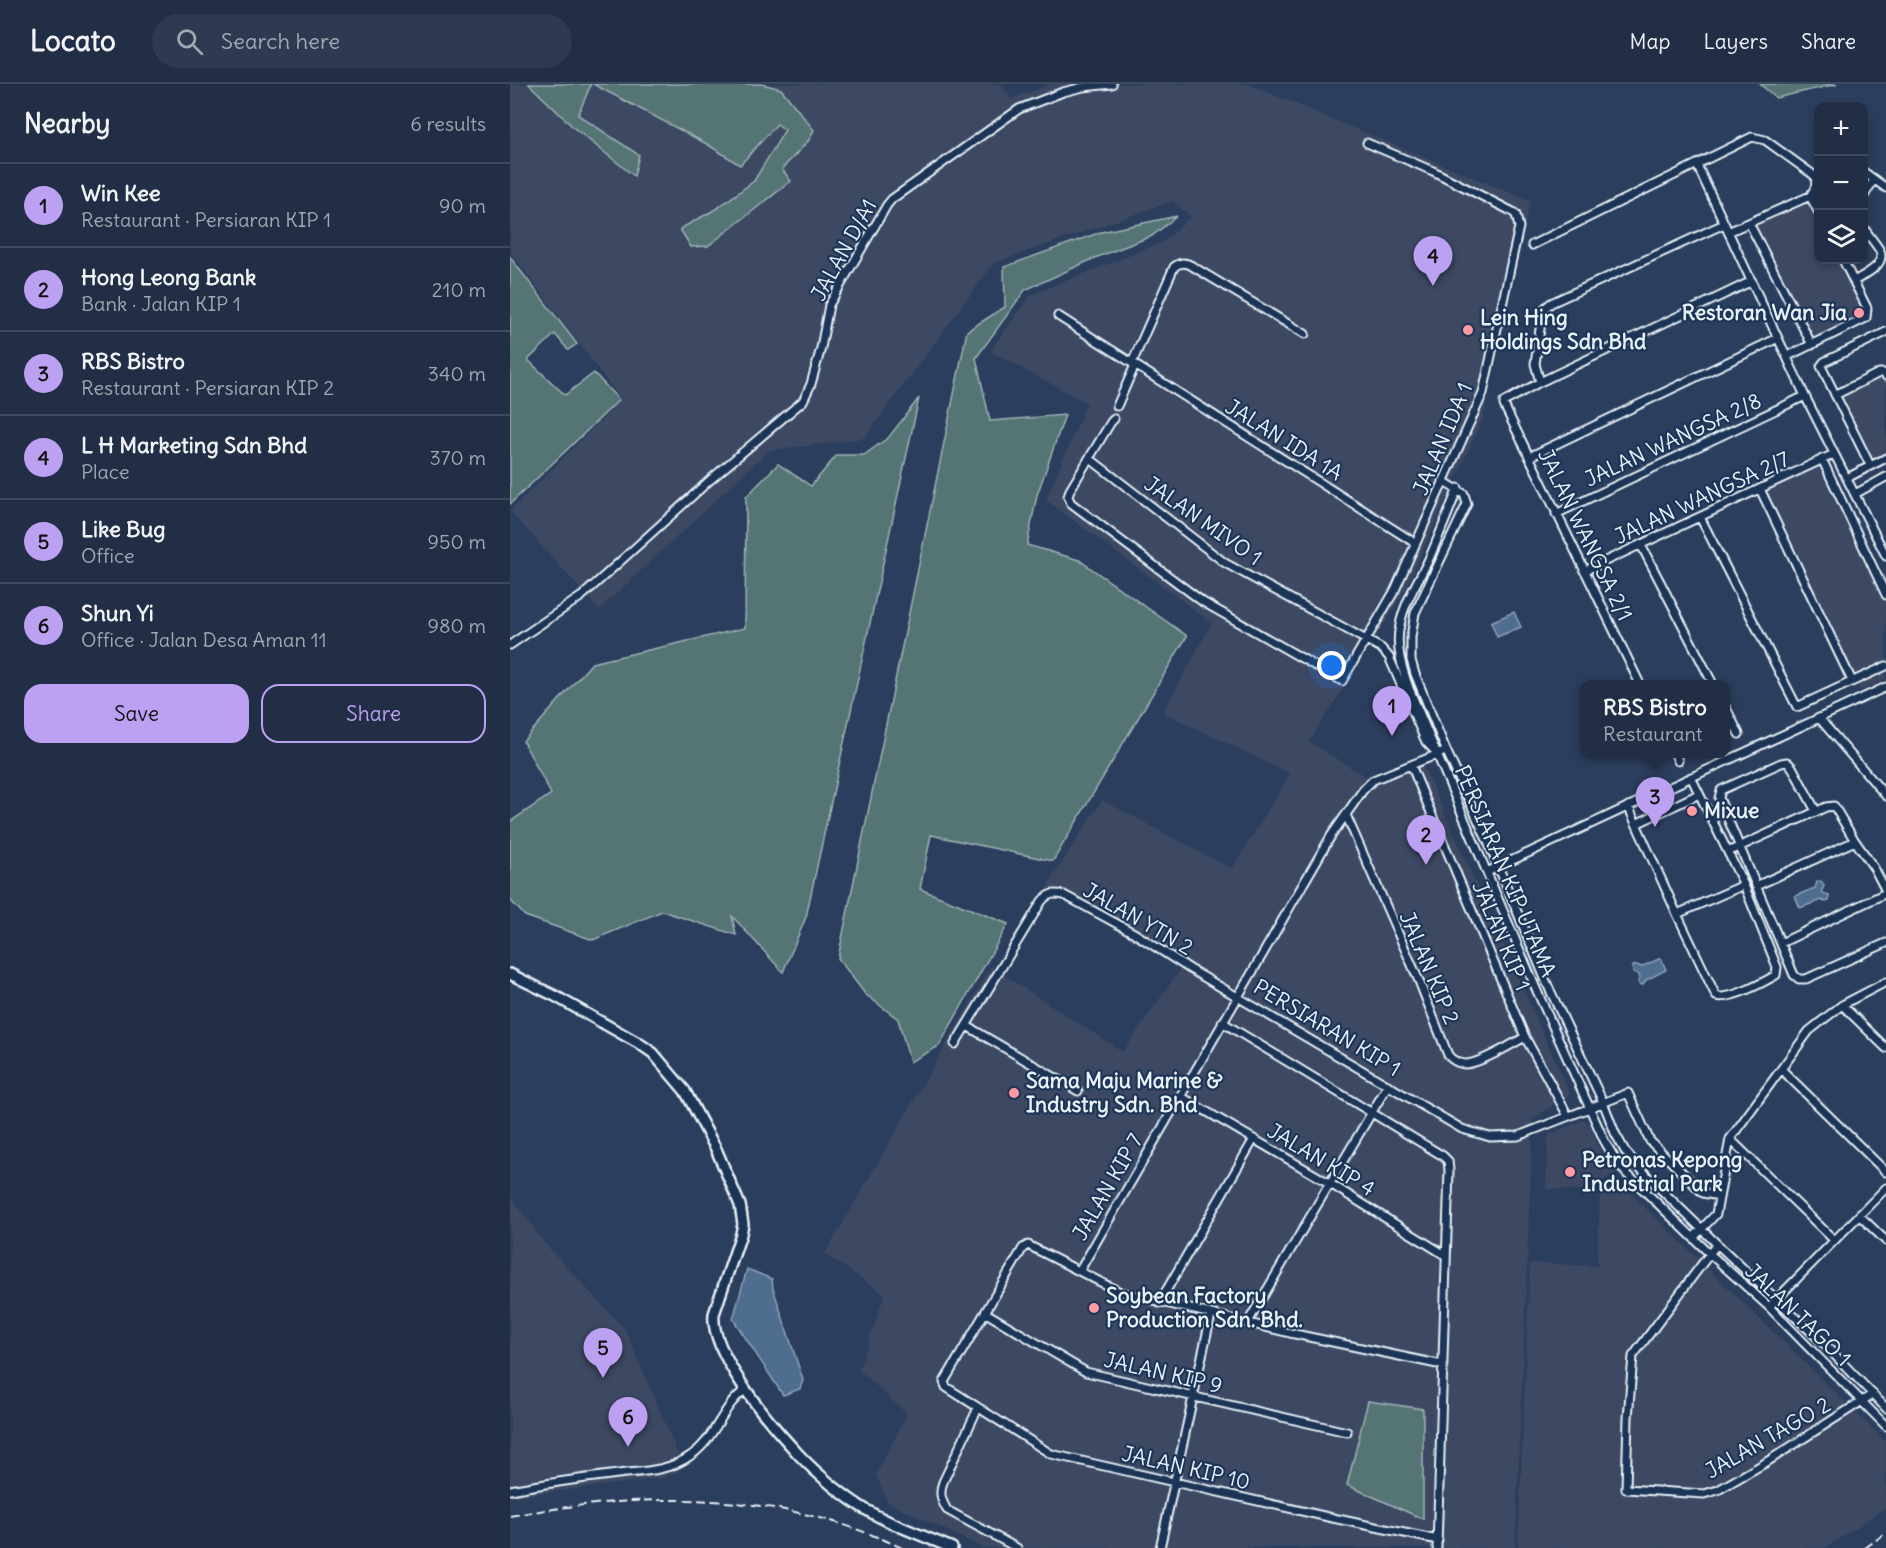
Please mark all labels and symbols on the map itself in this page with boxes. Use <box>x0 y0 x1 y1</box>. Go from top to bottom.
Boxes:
street label: JALAN D/A1 <box>805 194 883 305</box>
pin: 4 <box>1414 236 1452 286</box>
place label: Restoran Wan Jia <box>1682 299 1847 326</box>
place label: Lein Hing Holdings Sdn Bhd <box>1480 304 1647 355</box>
marker: Restoran Wan Jia <box>1852 306 1866 320</box>
marker: Lein Hing Holdings Sdn Bhd <box>1461 323 1475 337</box>
street label: JALAN IDA 1 <box>1407 378 1478 499</box>
street label: JALAN WANGSA 2/8 <box>1580 387 1765 492</box>
street label: JALAN IDA 1A <box>1221 393 1348 486</box>
street label: JALAN WANGSA 2/1 <box>1532 444 1639 625</box>
street label: JALAN WANGSA 2/7 <box>1610 445 1794 550</box>
street label: JALAN MIVO 1 <box>1139 470 1267 571</box>
your location <box>1317 651 1346 680</box>
pin: 1 <box>1372 686 1412 736</box>
street label: PERSIARAN KIP UTAMA <box>1449 761 1562 981</box>
pin: 3 <box>1636 778 1674 827</box>
place label: Mixue <box>1704 797 1759 824</box>
marker: Mixue <box>1685 804 1699 818</box>
pin: 2 <box>1406 816 1446 865</box>
street label: JALAN YTN 2 <box>1079 876 1198 961</box>
street label: JALAN KIP 1 <box>1466 877 1537 995</box>
street label: JALAN KIP 2 <box>1394 907 1465 1028</box>
street label: PERSIARAN KIP 1 <box>1249 973 1406 1082</box>
place label: Sama Maju Marine & Industry Sdn. Bhd <box>1026 1067 1223 1118</box>
marker: Sama Maju Marine & Industry Sdn. Bhd <box>1007 1086 1021 1100</box>
street label: JALAN KIP 4 <box>1263 1117 1380 1202</box>
street label: JALAN KIP 7 <box>1066 1129 1149 1245</box>
place label: Petronas Kepong Industrial Park <box>1582 1146 1743 1197</box>
marker: Petronas Kepong Industrial Park <box>1563 1165 1577 1179</box>
street label: JALAN TAGO 1 <box>1740 1257 1857 1372</box>
place label: Soybean Factory Production Sdn. Bhd. <box>1106 1282 1303 1333</box>
marker: Soybean Factory Production Sdn. Bhd. <box>1087 1301 1101 1315</box>
pin: 5 <box>584 1328 622 1378</box>
street label: JALAN KIP 9 <box>1101 1346 1225 1399</box>
street label: JALAN TAGO 2 <box>1700 1391 1835 1484</box>
pin: 6 <box>608 1398 648 1447</box>
street label: JALAN KIP 10 <box>1119 1440 1253 1495</box>

